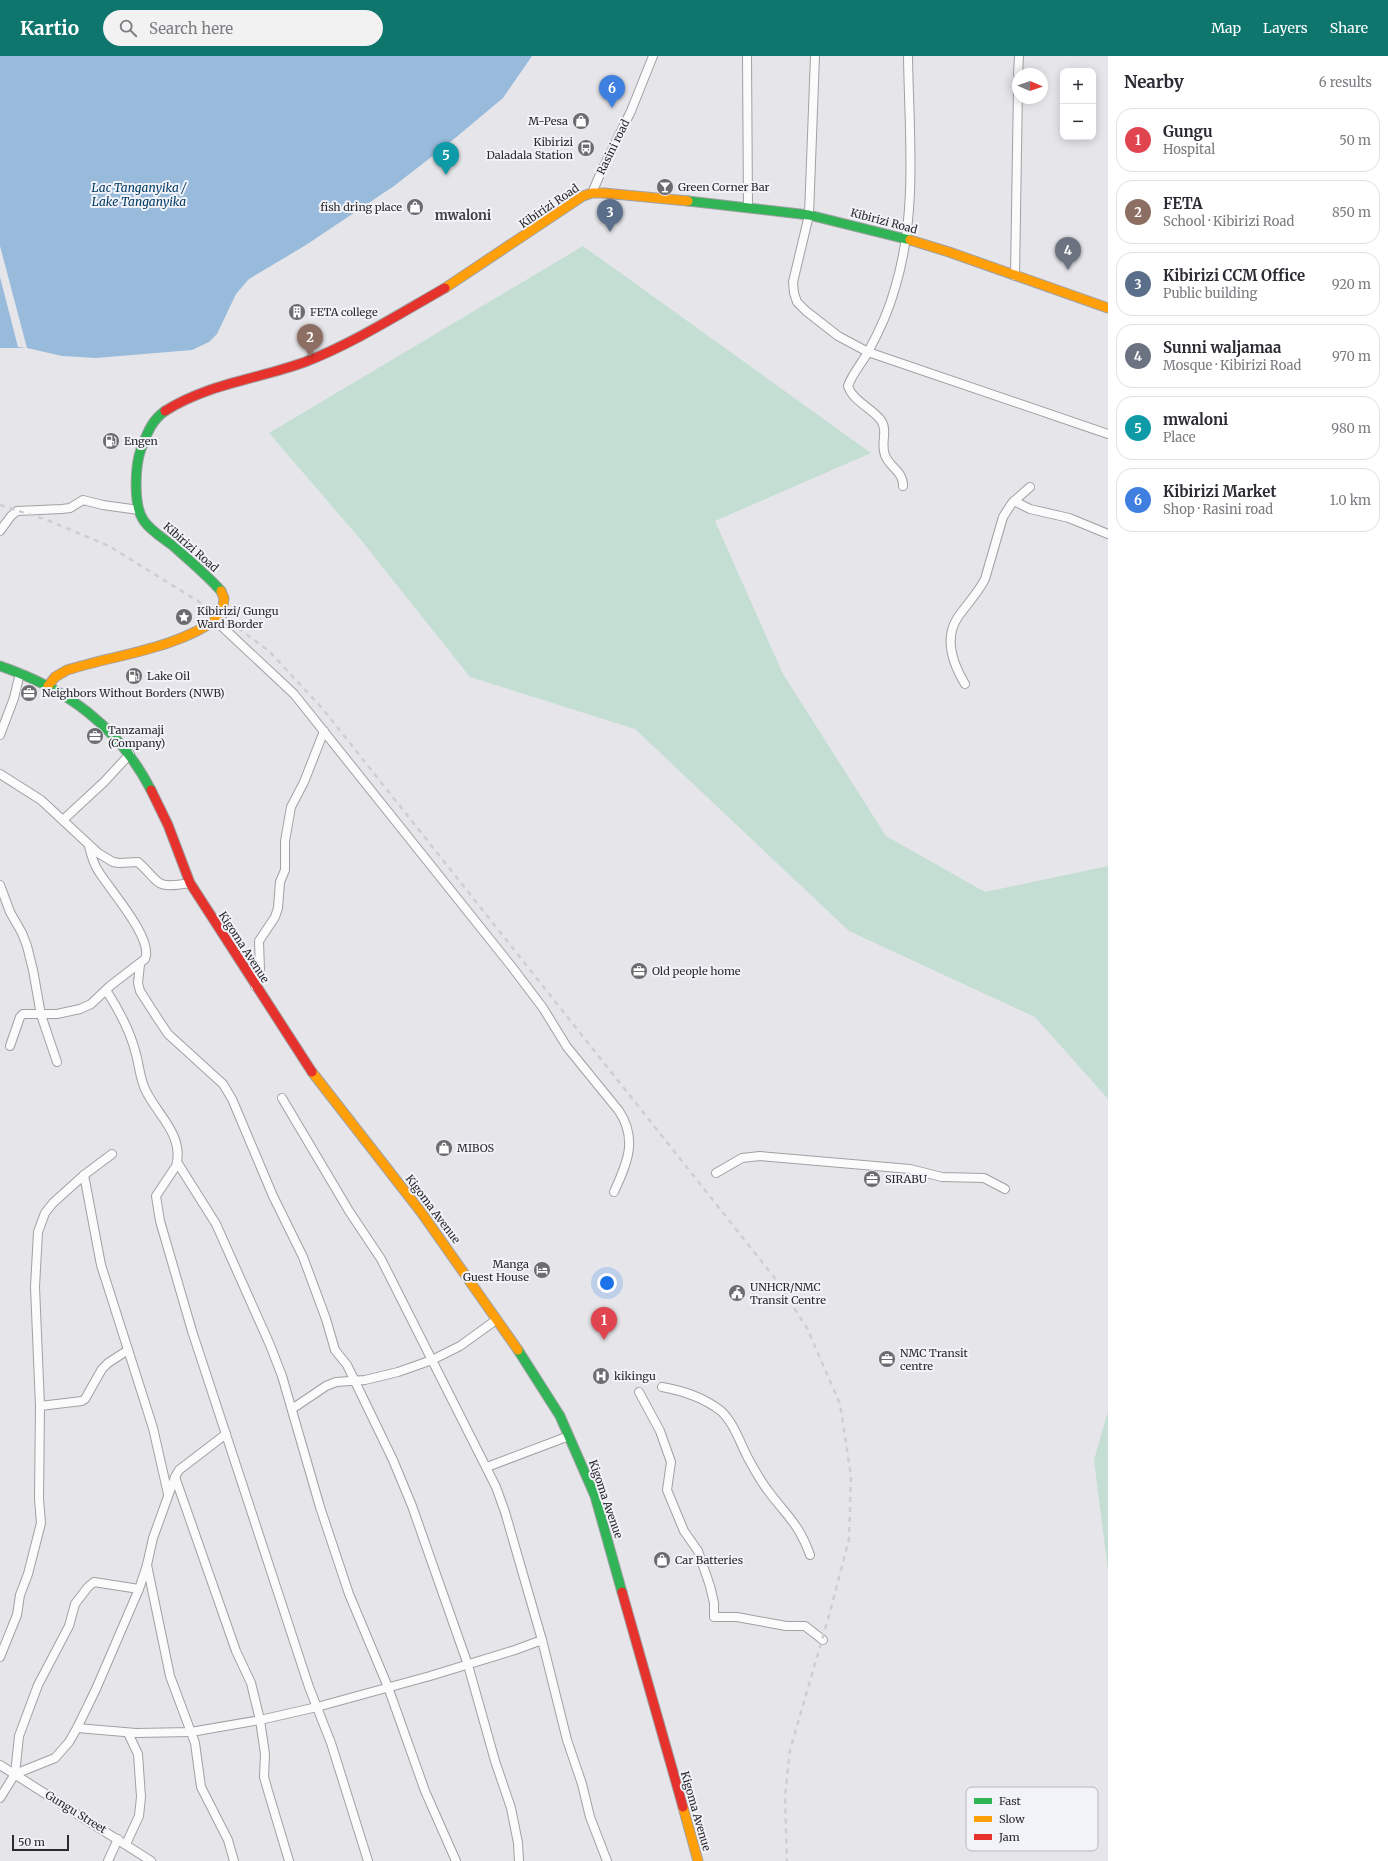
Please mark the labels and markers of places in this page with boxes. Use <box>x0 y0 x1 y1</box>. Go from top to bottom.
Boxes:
pin: 6 <box>599 75 625 108</box>
shop icon: M-Pesa <box>571 111 591 131</box>
place label: M-Pesa <box>528 114 568 128</box>
place label: Kibirizi Daladala Station <box>487 135 574 162</box>
bus stop icon: Kibirizi Daladala Station <box>576 138 596 158</box>
pin: 5 <box>433 142 459 175</box>
bar icon: Green Corner Bar <box>655 177 675 197</box>
place label: Green Corner Bar <box>678 180 770 194</box>
shop icon: fish dring place <box>405 197 425 217</box>
pin: 3 <box>597 199 623 232</box>
place label: fish dring place <box>320 200 402 214</box>
pin: 4 <box>1055 237 1081 270</box>
building icon: FETA college <box>287 302 307 322</box>
place label: FETA college <box>310 305 378 319</box>
pin: 2 <box>297 324 323 357</box>
fuel station icon: Engen <box>101 431 121 451</box>
place label: Engen <box>124 434 158 448</box>
place label: Kibirizi/ Gungu Ward Border <box>196 604 279 631</box>
place icon: Kibirizi/ Gungu Ward Border <box>174 607 194 627</box>
fuel station icon: Lake Oil <box>124 666 144 686</box>
place label: Lake Oil <box>147 669 191 683</box>
office icon: Neighbors Without Borders (NWB) <box>19 683 39 703</box>
place label: Neighbors Without Borders (NWB) <box>42 686 224 700</box>
place label: Tanzamaji (Company) <box>108 723 165 750</box>
office icon: Tanzamaji (Company) <box>85 726 105 746</box>
office icon: Old people home <box>629 961 649 981</box>
place label: Old people home <box>652 964 741 978</box>
shop icon: MIBOS <box>434 1138 454 1158</box>
place label: MIBOS <box>457 1141 495 1155</box>
office icon: SIRABU <box>862 1169 882 1189</box>
place label: SIRABU <box>885 1172 927 1186</box>
place label: Manga Guest House <box>463 1257 529 1284</box>
hotel icon: Manga Guest House <box>532 1260 552 1280</box>
place label: UNHCR/NMC Transit Centre <box>750 1280 826 1307</box>
public building icon: UNHCR/NMC Transit Centre <box>727 1283 747 1303</box>
pin: 1 <box>591 1307 617 1340</box>
place label: NMC Transit centre <box>900 1346 968 1373</box>
office icon: NMC Transit centre <box>877 1349 897 1369</box>
hospital icon: kikingu <box>591 1366 611 1386</box>
place label: kikingu <box>614 1369 656 1383</box>
shop icon: Car Batteries <box>652 1550 672 1570</box>
place label: Car Batteries <box>675 1553 743 1567</box>

